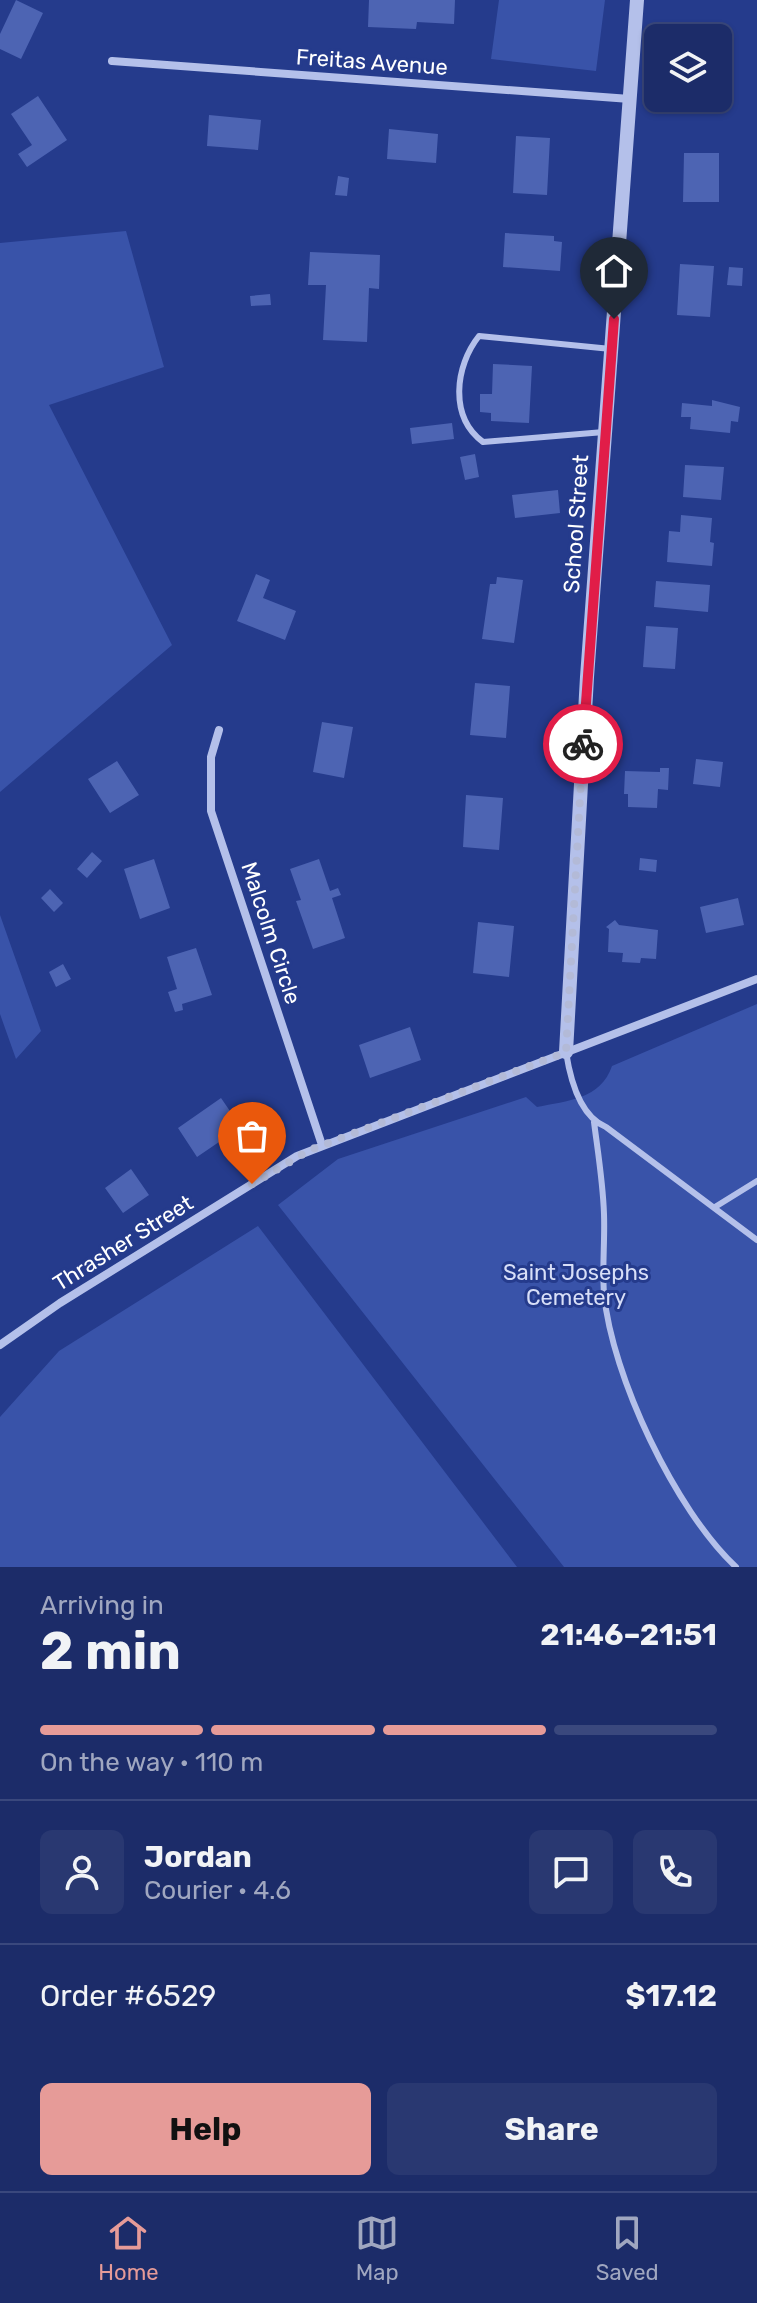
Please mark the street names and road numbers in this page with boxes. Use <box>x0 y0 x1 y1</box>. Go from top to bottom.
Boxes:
street label: Freitas Avenue <box>295 43 449 81</box>
street label: School Street <box>558 453 594 594</box>
street label: Malcolm Circle <box>235 858 307 1008</box>
street label: Thrasher Street <box>48 1189 198 1297</box>

